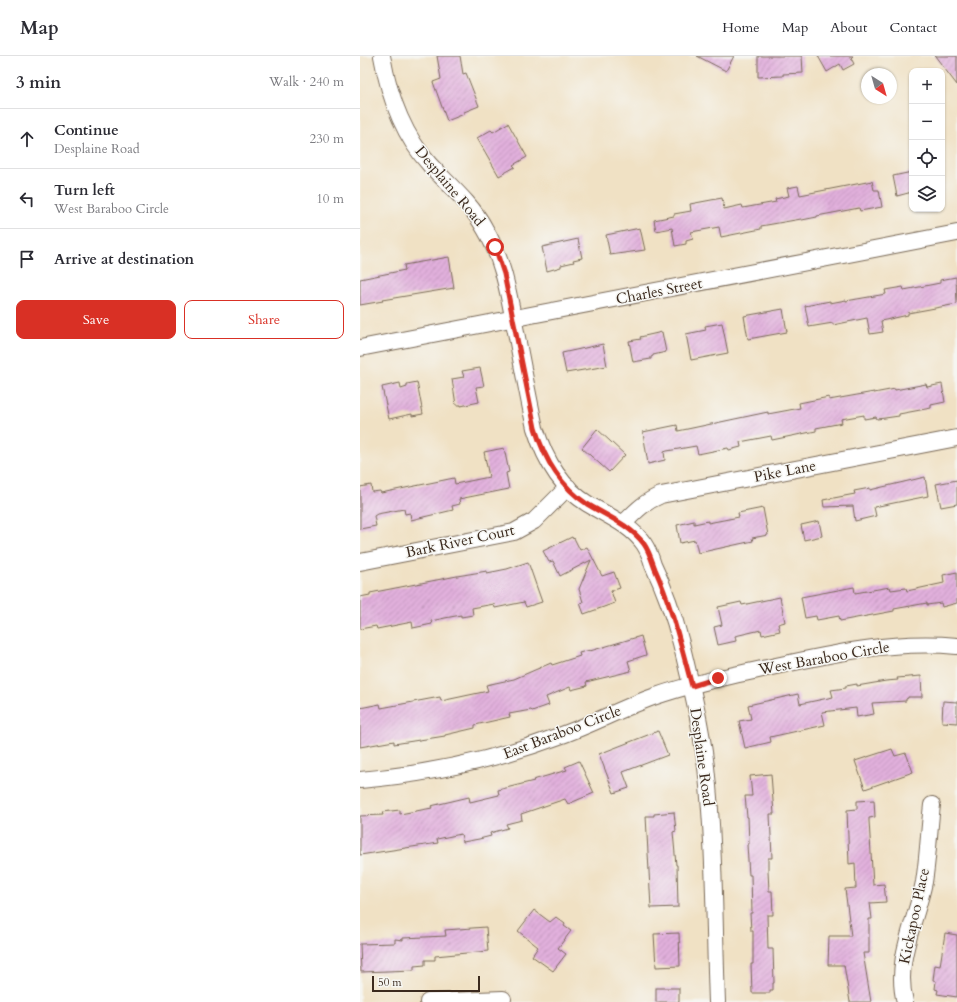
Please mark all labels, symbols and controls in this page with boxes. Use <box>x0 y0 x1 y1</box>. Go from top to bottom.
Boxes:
text: Map <box>20 15 59 41</box>
text: Home <box>722 18 760 37</box>
text: Map <box>782 18 808 37</box>
text: About <box>830 18 867 37</box>
text: Contact <box>889 18 937 37</box>
north arrow <box>861 68 897 104</box>
map controls <box>909 68 945 212</box>
button: + <box>909 68 945 104</box>
text: 3 min <box>16 71 61 94</box>
text: Walk · 240 m <box>269 73 344 91</box>
button: − <box>909 104 945 140</box>
text: Continue <box>54 120 119 140</box>
icon: ahead <box>16 128 38 150</box>
text: 230 m <box>310 130 344 148</box>
text: Desplaine Road <box>54 140 140 158</box>
button: locate <box>909 140 945 176</box>
street label: Desplaine Road <box>411 142 489 230</box>
button: layers <box>909 176 945 212</box>
text: Turn left <box>54 180 115 200</box>
icon: left <box>16 188 38 210</box>
text: 10 m <box>316 190 344 208</box>
text: West Baraboo Circle <box>54 200 169 218</box>
route start <box>486 238 504 256</box>
icon: arrive <box>16 248 38 270</box>
text: Arrive at destination <box>54 249 194 269</box>
street label: Charles Street <box>614 273 704 309</box>
button: Save <box>16 300 176 339</box>
button: Share <box>184 300 344 339</box>
street label: Pike Lane <box>752 455 818 487</box>
street label: Bark River Court <box>404 520 516 562</box>
street label: West Baraboo Circle <box>756 637 891 680</box>
route end <box>709 669 727 687</box>
street label: East Baraboo Circle <box>500 700 624 764</box>
street label: Desplaine Road <box>685 707 719 807</box>
street label: Kickapoo Place <box>894 866 934 966</box>
scale bar <box>372 974 480 993</box>
text: 50 m <box>378 975 402 990</box>

